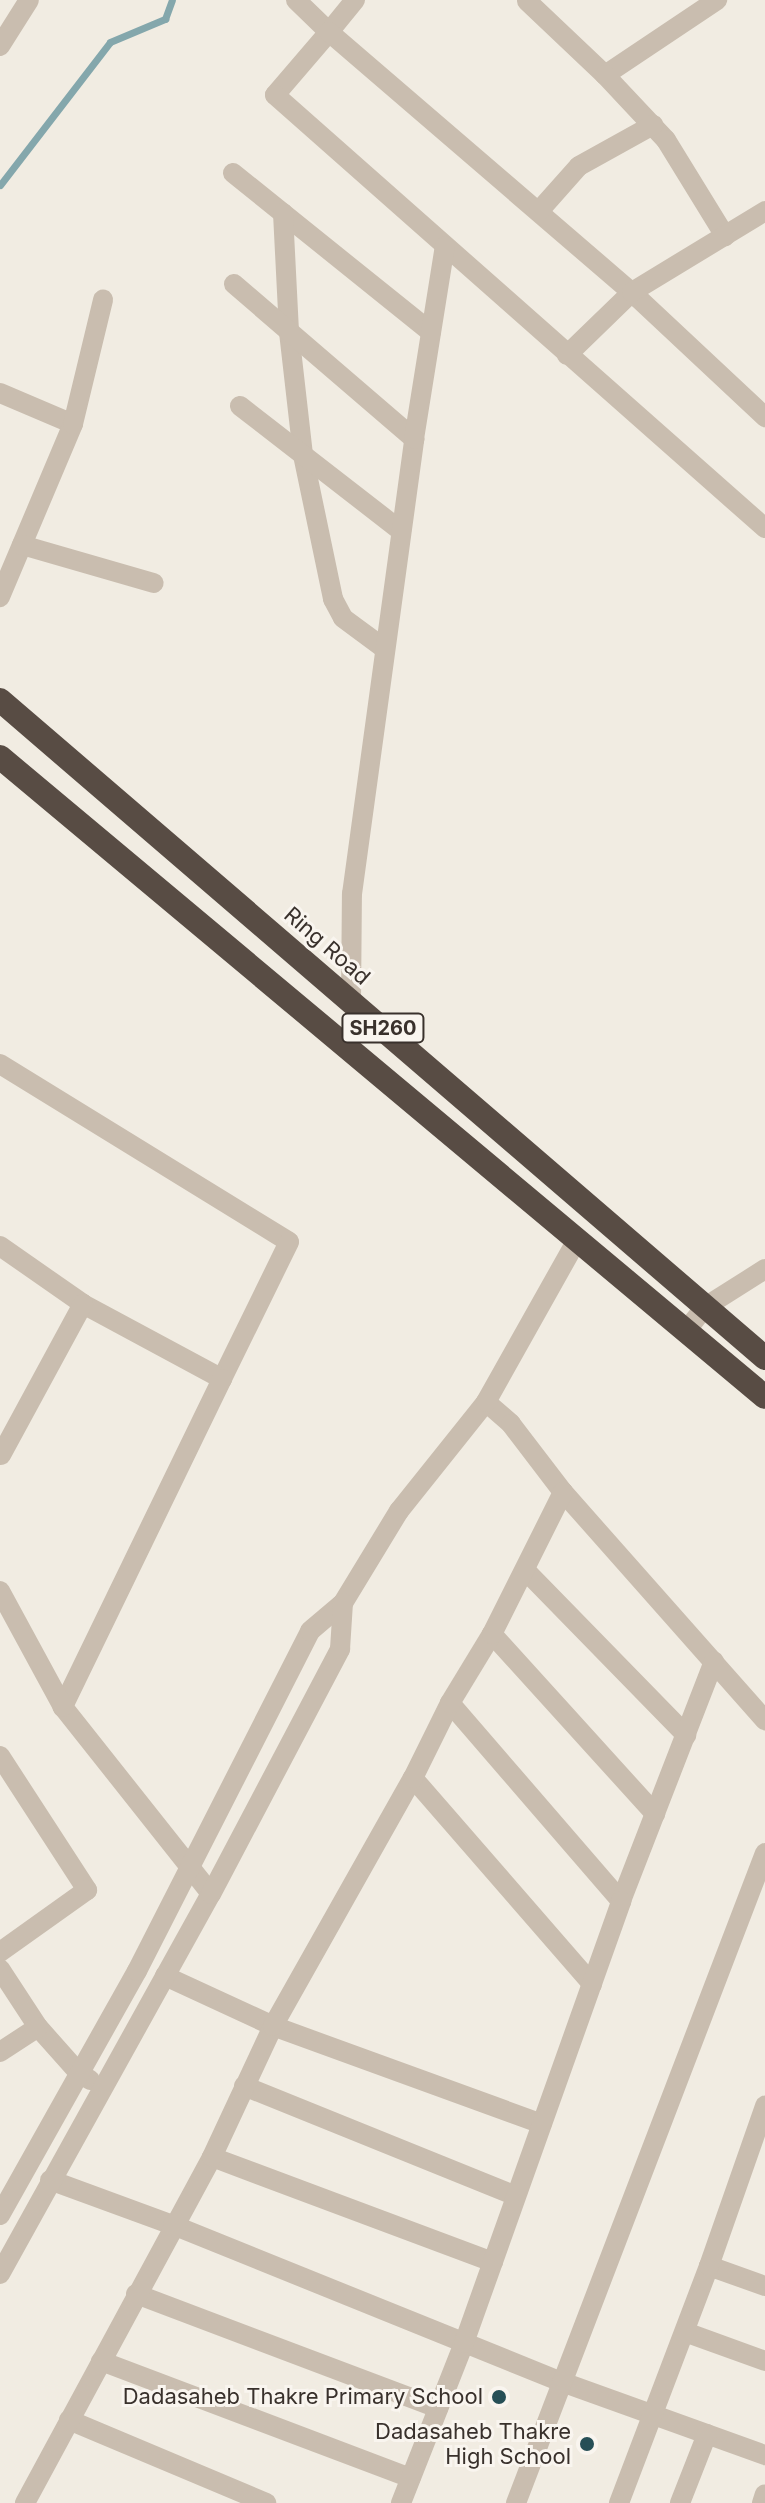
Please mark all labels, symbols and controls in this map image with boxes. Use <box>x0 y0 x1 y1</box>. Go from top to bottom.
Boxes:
street label: Ring Road <box>279 902 375 990</box>
road number: SH260 <box>341 1012 425 1044</box>
place label: Dadasaheb Thakre Primary School <box>123 2384 483 2410</box>
marker: Dadasaheb Thakre Primary School <box>490 2388 508 2406</box>
place label: Dadasaheb Thakre High School <box>375 2418 571 2470</box>
marker: Dadasaheb Thakre High School <box>578 2435 596 2453</box>

